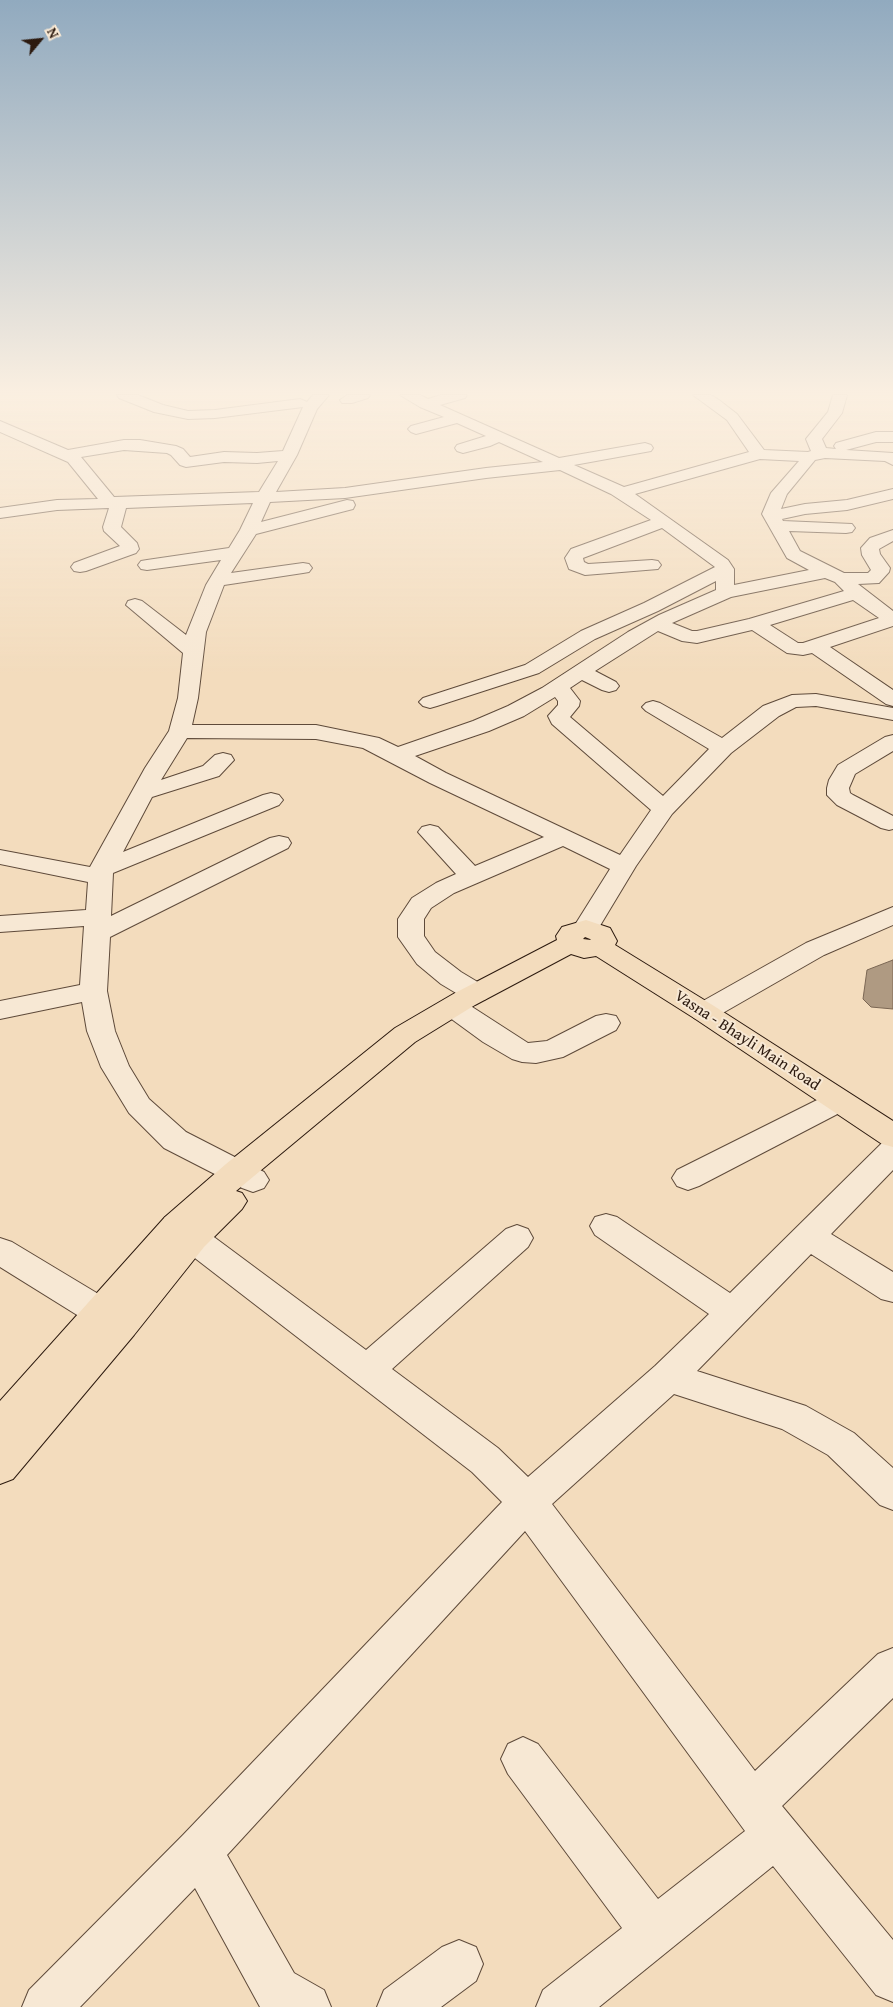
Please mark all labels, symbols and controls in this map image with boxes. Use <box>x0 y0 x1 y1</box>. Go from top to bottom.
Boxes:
north arrow <box>15 15 65 65</box>
text: N <box>42 24 64 42</box>
street label: Vasna - Bhayli Main Road <box>671 987 823 1095</box>

